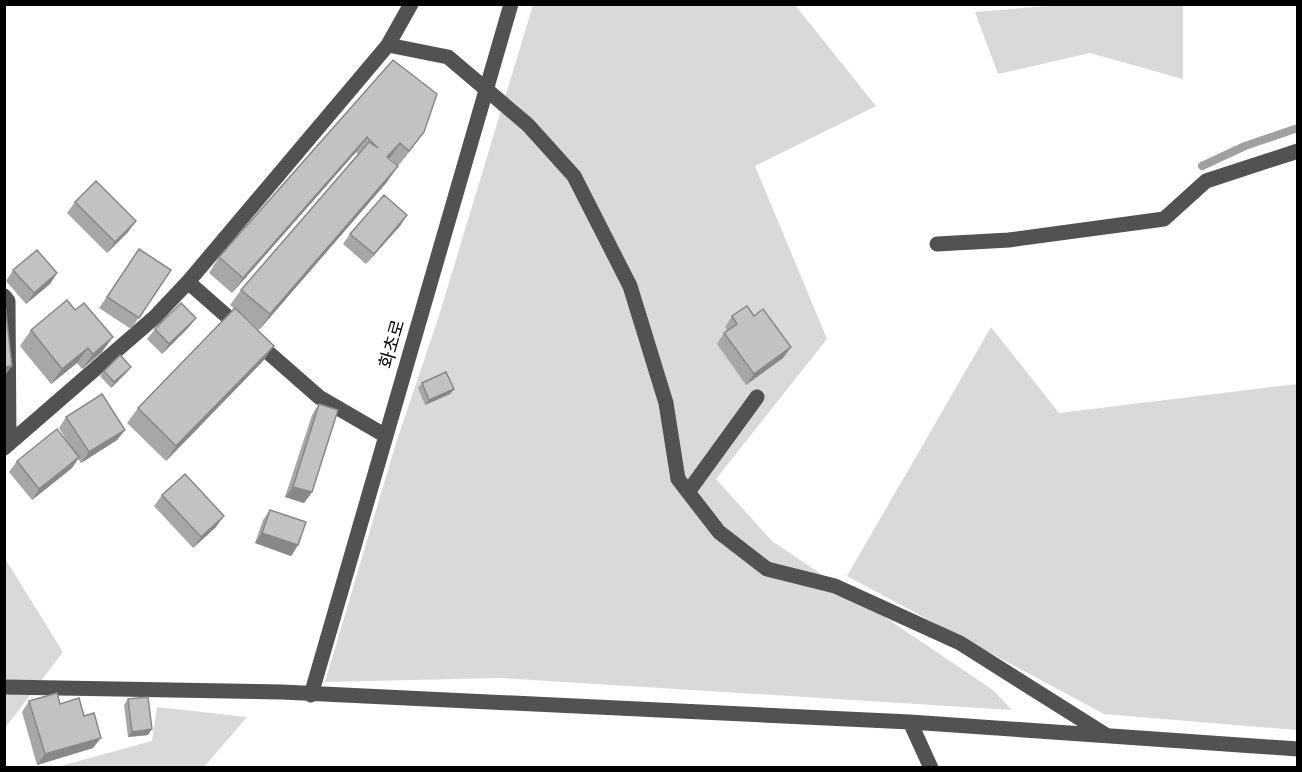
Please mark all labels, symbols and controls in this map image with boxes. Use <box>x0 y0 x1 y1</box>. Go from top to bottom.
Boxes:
street label: 화초로 <box>373 317 409 371</box>

